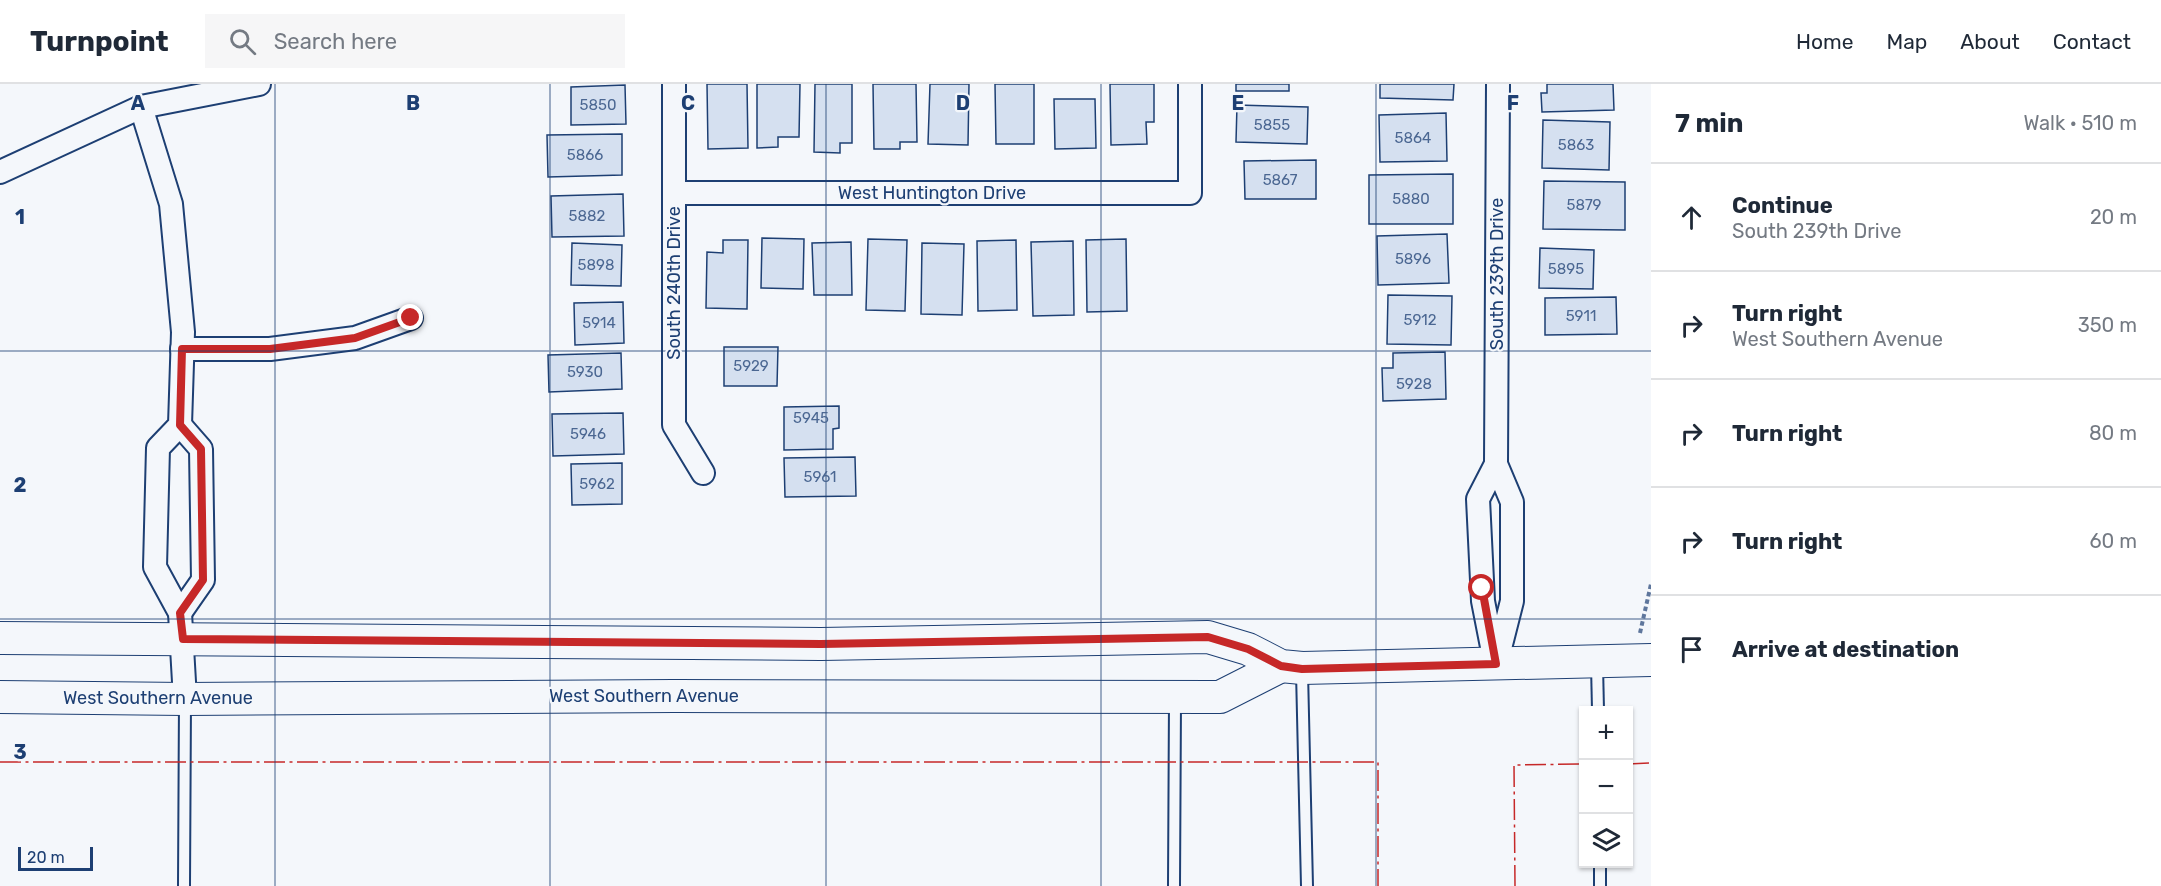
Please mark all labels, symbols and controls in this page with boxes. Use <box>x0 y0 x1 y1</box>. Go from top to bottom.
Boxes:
search box <box>205 14 625 68</box>
text: Turnpoint <box>30 25 169 58</box>
icon: search <box>226 25 259 58</box>
text: Search here <box>274 28 397 55</box>
text: Home <box>1796 29 1853 54</box>
text: Map <box>1886 29 1927 54</box>
text: About <box>1960 29 2020 54</box>
text: Contact <box>2053 29 2131 54</box>
text: A <box>131 91 146 115</box>
text: B <box>406 91 420 115</box>
text: C <box>681 91 695 115</box>
text: D <box>956 91 970 115</box>
text: E <box>1232 91 1244 115</box>
text: F <box>1507 91 1519 115</box>
house number: 5850 <box>580 96 616 114</box>
text: 7 min <box>1675 108 1743 139</box>
text: Walk · 510 m <box>2023 111 2137 135</box>
house number: 5855 <box>1254 116 1290 134</box>
house number: 5864 <box>1395 129 1431 147</box>
house number: 5863 <box>1558 136 1594 154</box>
house number: 5866 <box>567 146 603 164</box>
house number: 5867 <box>1263 171 1298 189</box>
street label: West Huntington Drive <box>838 182 1026 204</box>
house number: 5880 <box>1392 190 1430 208</box>
text: Continue <box>1732 192 1833 219</box>
house number: 5879 <box>1566 196 1602 214</box>
street label: South 239th Drive <box>1486 198 1508 350</box>
icon: ahead <box>1675 201 1708 234</box>
text: 1 <box>15 205 25 229</box>
text: 20 m <box>2090 205 2137 229</box>
street label: South 240th Drive <box>663 206 685 360</box>
house number: 5882 <box>569 207 606 225</box>
text: South 239th Drive <box>1732 219 1902 243</box>
house number: 5896 <box>1395 250 1431 268</box>
house number: 5898 <box>578 256 614 274</box>
house number: 5895 <box>1548 260 1584 278</box>
text: Turn right <box>1732 300 1842 327</box>
route end <box>397 304 423 330</box>
house number: 5911 <box>1566 307 1596 325</box>
icon: right <box>1675 309 1708 342</box>
house number: 5912 <box>1403 311 1437 329</box>
text: 350 m <box>2078 313 2137 337</box>
house number: 5914 <box>582 314 616 332</box>
text: West Southern Avenue <box>1732 327 1943 351</box>
house number: 5929 <box>733 357 769 375</box>
house number: 5930 <box>567 363 603 381</box>
house number: 5928 <box>1396 375 1432 393</box>
house number: 5945 <box>793 409 829 427</box>
icon: right <box>1675 417 1708 450</box>
text: Turn right <box>1732 420 1842 447</box>
text: 80 m <box>2089 421 2137 445</box>
house number: 5946 <box>570 425 606 443</box>
house number: 5961 <box>804 468 836 486</box>
text: 2 <box>14 473 27 497</box>
house number: 5962 <box>579 475 615 493</box>
icon: right <box>1675 525 1708 558</box>
text: Turn right <box>1732 528 1842 555</box>
text: 60 m <box>2090 529 2137 553</box>
route start <box>1468 574 1494 600</box>
icon: arrive <box>1675 633 1708 666</box>
text: Arrive at destination <box>1732 636 1959 663</box>
street label: West Southern Avenue <box>549 685 739 707</box>
street label: West Southern Avenue <box>63 687 253 709</box>
map controls <box>1579 706 1633 868</box>
button: + <box>1579 706 1633 760</box>
text: 3 <box>13 740 27 764</box>
button: − <box>1579 760 1633 814</box>
button: layers <box>1579 814 1633 868</box>
scale bar <box>18 844 93 872</box>
text: 20 m <box>27 848 65 867</box>

